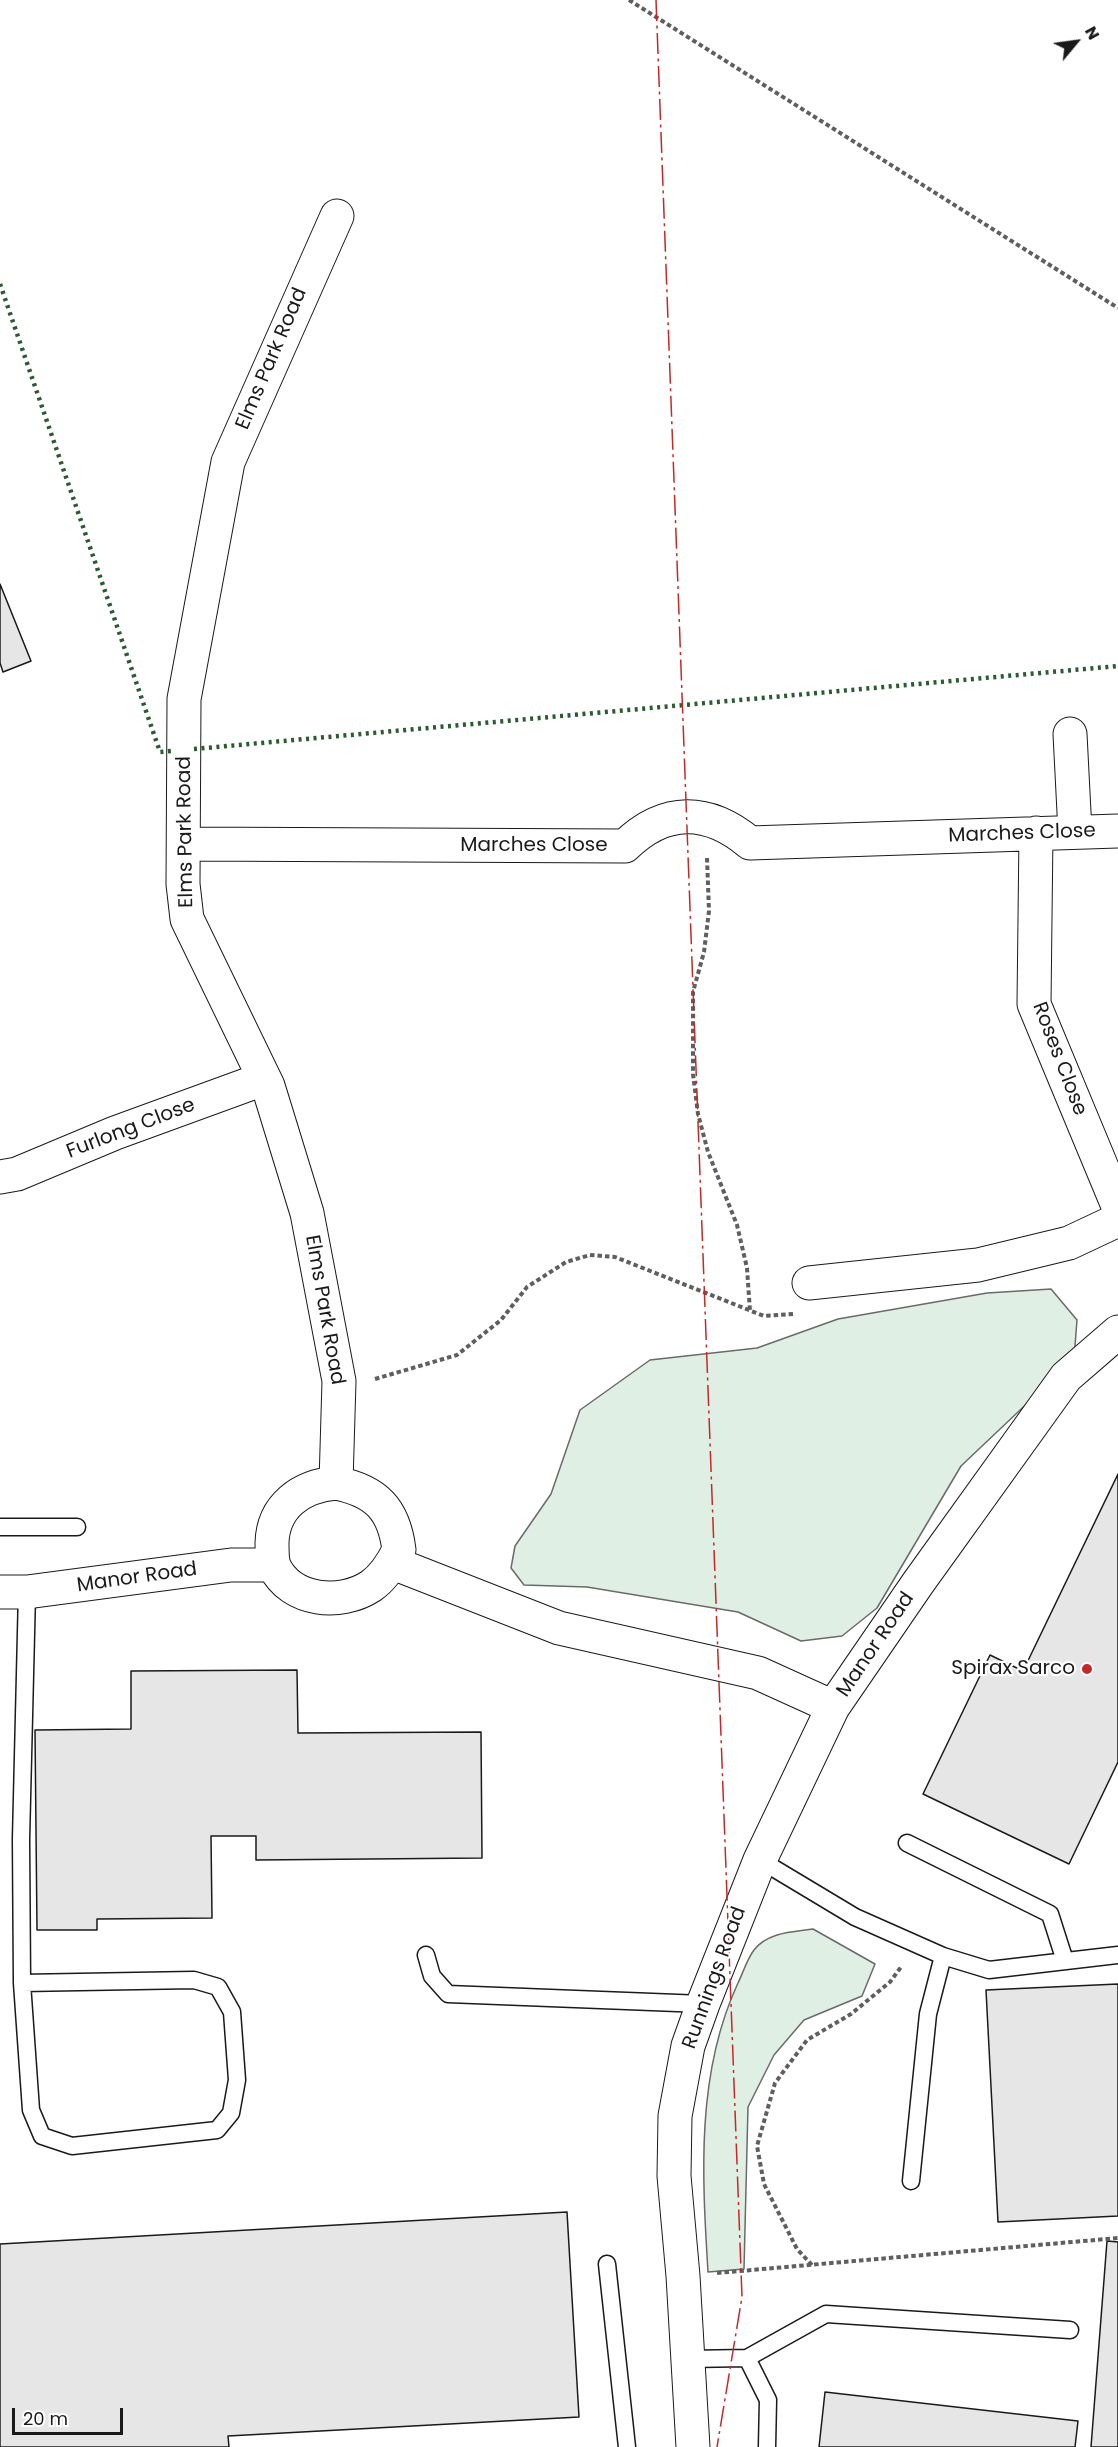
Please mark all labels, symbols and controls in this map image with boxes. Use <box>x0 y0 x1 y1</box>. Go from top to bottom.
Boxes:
north arrow <box>1046 12 1106 72</box>
text: N <box>1079 22 1105 44</box>
street label: Elms Park Road <box>231 284 313 434</box>
street label: Elms Park Road <box>173 756 199 908</box>
street label: Marches Close <box>948 819 1096 849</box>
street label: Marches Close <box>460 834 608 858</box>
street label: Roses Close <box>1026 999 1092 1119</box>
street label: Furlong Close <box>63 1093 199 1165</box>
street label: Elms Park Road <box>299 1233 349 1387</box>
street label: Manor Road <box>75 1558 199 1598</box>
street label: Manor Road <box>832 1588 920 1702</box>
place label: Spirax Sarco <box>951 1657 1075 1681</box>
marker: Spirax Sarco <box>1080 1662 1094 1676</box>
street label: Runnings Road <box>678 1904 752 2052</box>
scale bar <box>15 2396 126 2434</box>
text: 20 m <box>23 2406 68 2431</box>

